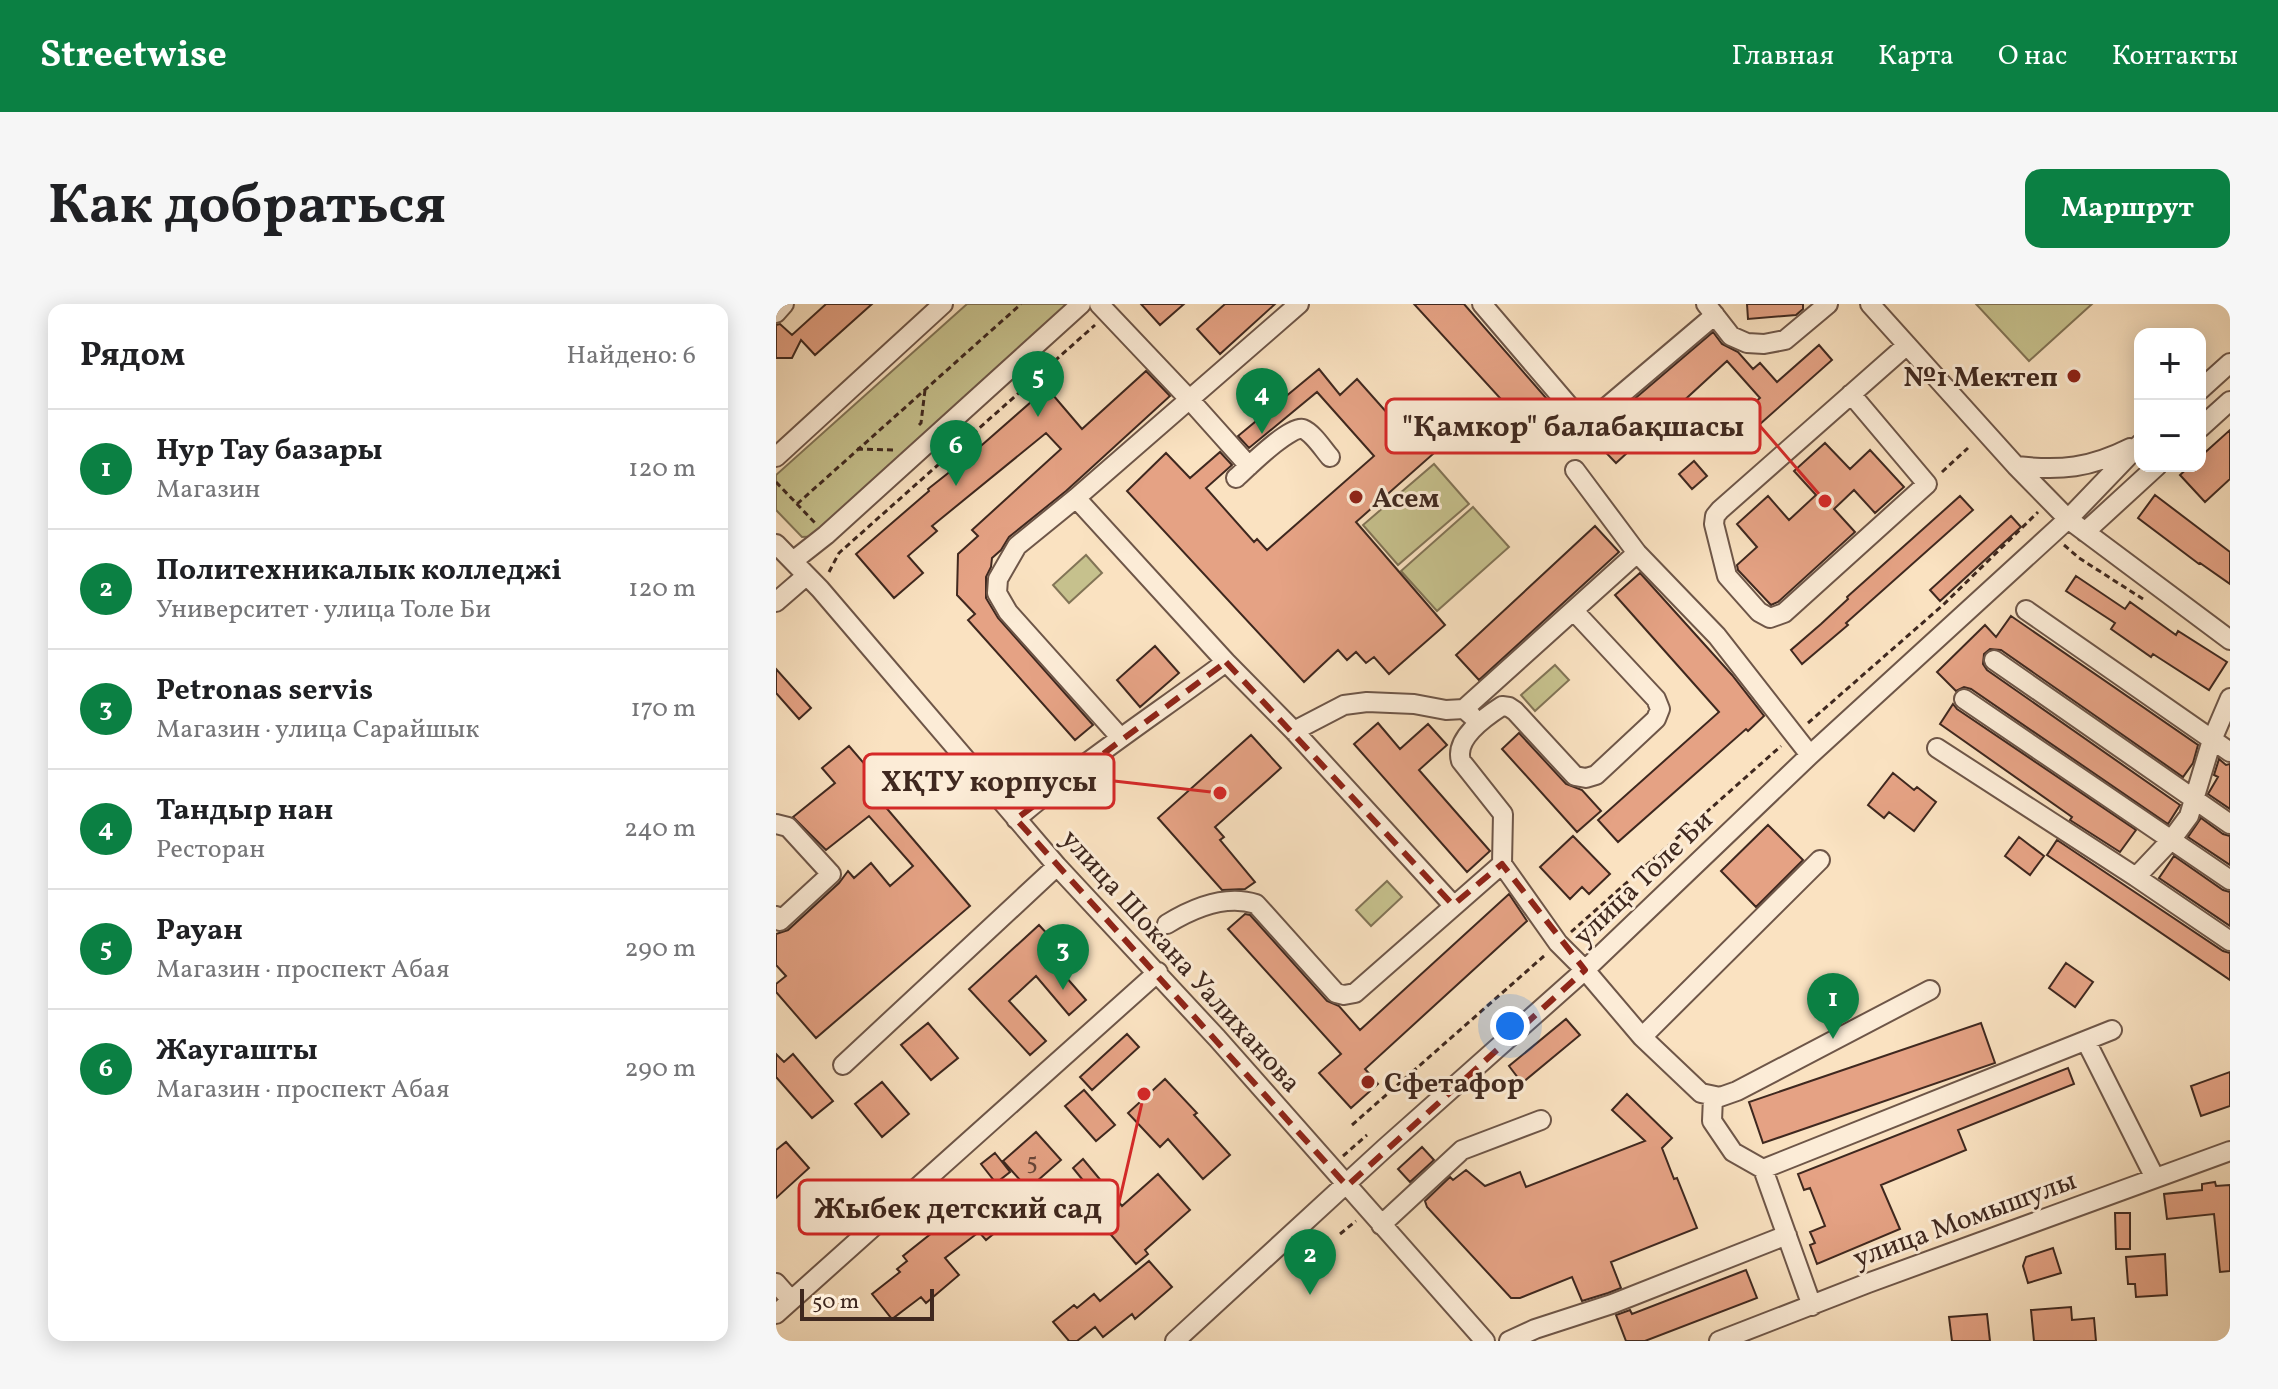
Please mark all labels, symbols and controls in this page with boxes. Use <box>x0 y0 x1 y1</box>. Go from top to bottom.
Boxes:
text: Streetwise <box>40 30 227 83</box>
text: Главная <box>1732 37 1834 76</box>
text: Карта <box>1878 37 1954 76</box>
text: О нас <box>1998 37 2068 76</box>
text: Контакты <box>2112 37 2238 76</box>
text: Как добраться <box>48 169 446 247</box>
button: Маршрут <box>2025 169 2230 248</box>
map controls <box>2134 328 2206 472</box>
button: + <box>2134 328 2206 400</box>
text: Рядом <box>80 333 185 380</box>
text: Найдено: 6 <box>566 338 696 374</box>
pin: 5 <box>1012 351 1064 417</box>
place label: №1 Мектеп <box>1904 359 2058 398</box>
marker: №1 Мектеп <box>2065 367 2083 385</box>
pin: 4 <box>1236 368 1288 434</box>
callout: "Қамкор" балабақшасы <box>1386 399 1760 453</box>
button: − <box>2134 400 2206 472</box>
text: "Қамкор" балабақшасы <box>1402 407 1744 449</box>
pin: 6 <box>930 420 982 486</box>
text: Нур Тау базары <box>156 430 383 472</box>
text: 1 <box>101 451 111 487</box>
text: 120 m <box>628 451 696 487</box>
text: Магазин <box>156 472 260 508</box>
place label: Асем <box>1372 480 1440 519</box>
marker: Асем <box>1347 488 1365 506</box>
text: Политехникалык колледжі <box>156 550 562 592</box>
text: 2 <box>99 571 113 607</box>
text: 120 m <box>628 571 696 607</box>
text: Университет · улица Толе Би <box>156 592 491 628</box>
text: Petronas servis <box>156 670 373 712</box>
text: 3 <box>99 691 113 727</box>
text: 170 m <box>631 691 696 727</box>
text: Магазин · улица Сарайшык <box>156 712 479 748</box>
callout: ХҚТУ корпусы <box>864 754 1114 808</box>
text: ХҚТУ корпусы <box>881 762 1097 804</box>
text: Тандыр нан <box>156 790 333 832</box>
street label: улица Толе Би <box>1565 802 1722 956</box>
text: 4 <box>98 811 114 847</box>
text: 240 m <box>624 811 696 847</box>
street label: улица Шокана Уалиханова <box>1051 821 1309 1102</box>
text: Ресторан <box>156 832 265 868</box>
text: Рауан <box>156 910 243 952</box>
pin: 3 <box>1037 924 1089 990</box>
text: 5 <box>100 931 112 967</box>
text: 290 m <box>624 931 696 967</box>
text: Магазин · проспект Абая <box>156 952 449 988</box>
pin: 1 <box>1807 973 1859 1039</box>
your location <box>1490 1006 1530 1046</box>
text: Жаугашты <box>156 1030 318 1072</box>
text: 6 <box>99 1051 113 1087</box>
text: 290 m <box>624 1051 696 1087</box>
place label: Сфетафор <box>1384 1065 1524 1104</box>
text: Магазин · проспект Абая <box>156 1072 449 1108</box>
marker: Сфетафор <box>1359 1073 1377 1091</box>
house number: 5 <box>1026 1146 1038 1180</box>
street label: улица Момышулы <box>1848 1162 2082 1279</box>
callout: Жыбек детский сад <box>799 1180 1118 1234</box>
text: Жыбек детский сад <box>814 1189 1102 1231</box>
pin: 2 <box>1284 1229 1336 1295</box>
scale bar <box>800 1285 934 1321</box>
text: 50 m <box>812 1287 859 1318</box>

